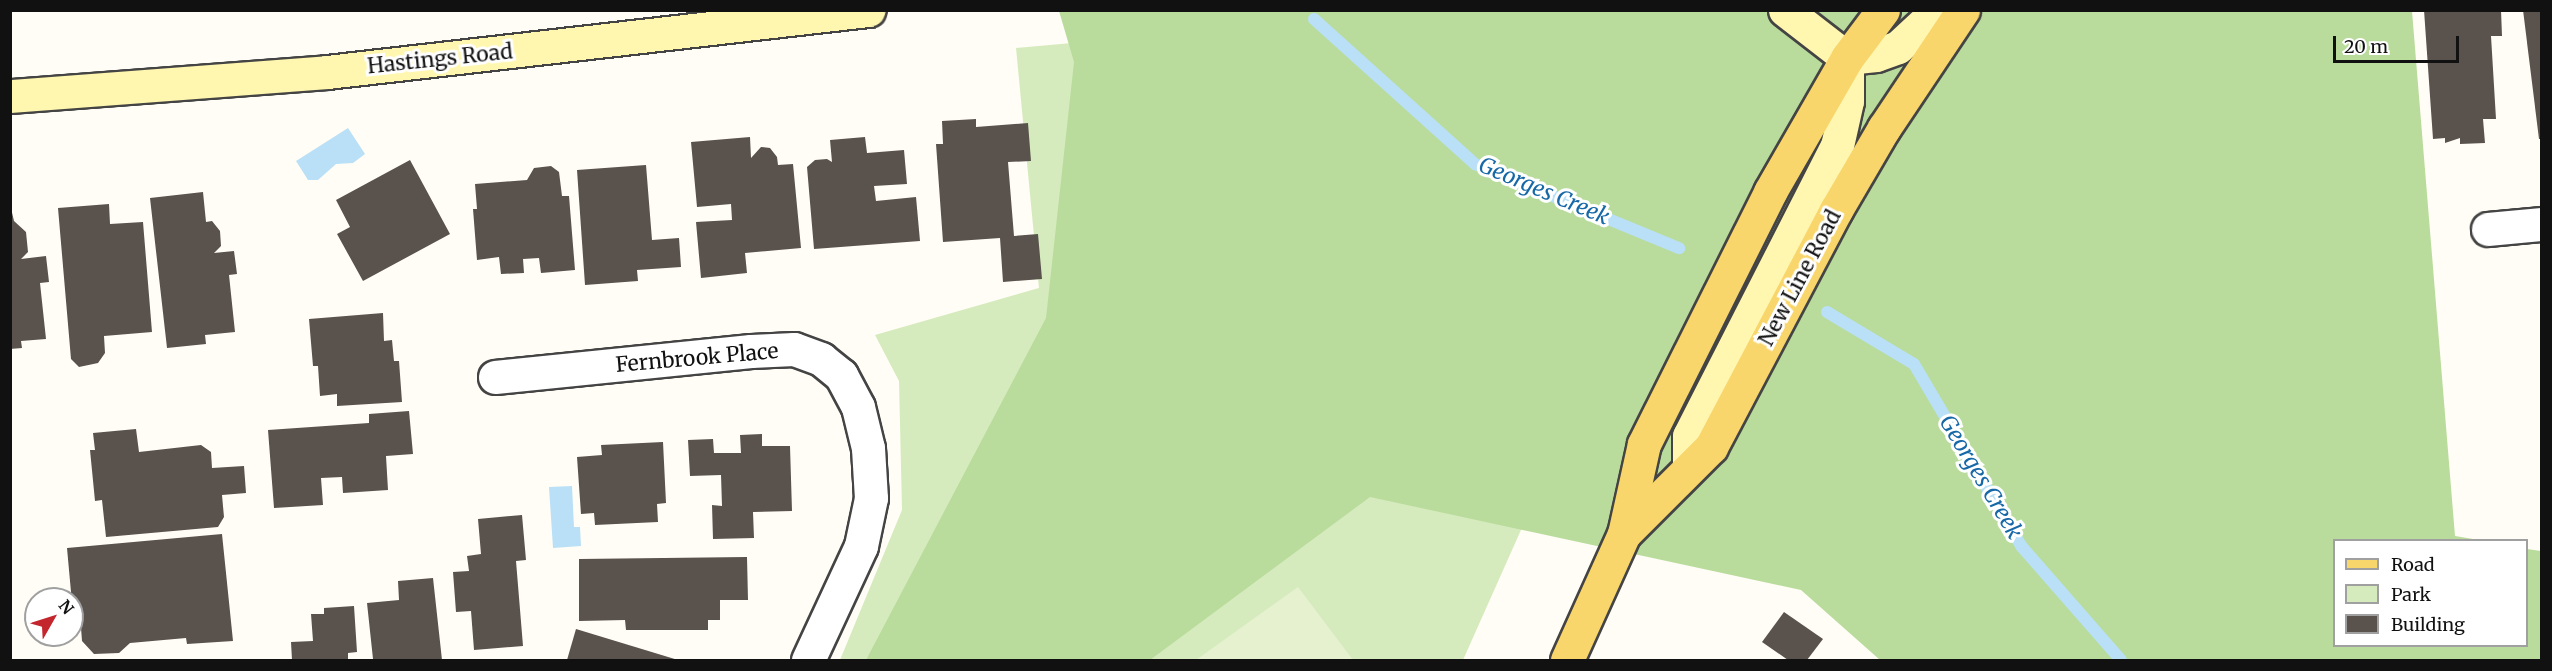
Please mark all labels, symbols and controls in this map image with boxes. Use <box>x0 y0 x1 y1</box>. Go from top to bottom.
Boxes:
scale bar <box>2336 24 2462 62</box>
text: 20 m <box>2344 35 2388 58</box>
street label: Hastings Road <box>366 39 514 79</box>
water label: Georges Creek <box>1475 152 1613 230</box>
street label: New Line Road <box>1754 206 1846 350</box>
street label: Fernbrook Place <box>615 338 779 378</box>
water label: Georges Creek <box>1934 411 2028 543</box>
legend <box>2333 539 2528 647</box>
text: Road <box>2391 553 2435 576</box>
text: Park <box>2391 583 2431 606</box>
north arrow <box>24 587 84 647</box>
text: N <box>55 596 78 618</box>
text: Building <box>2391 613 2465 636</box>

